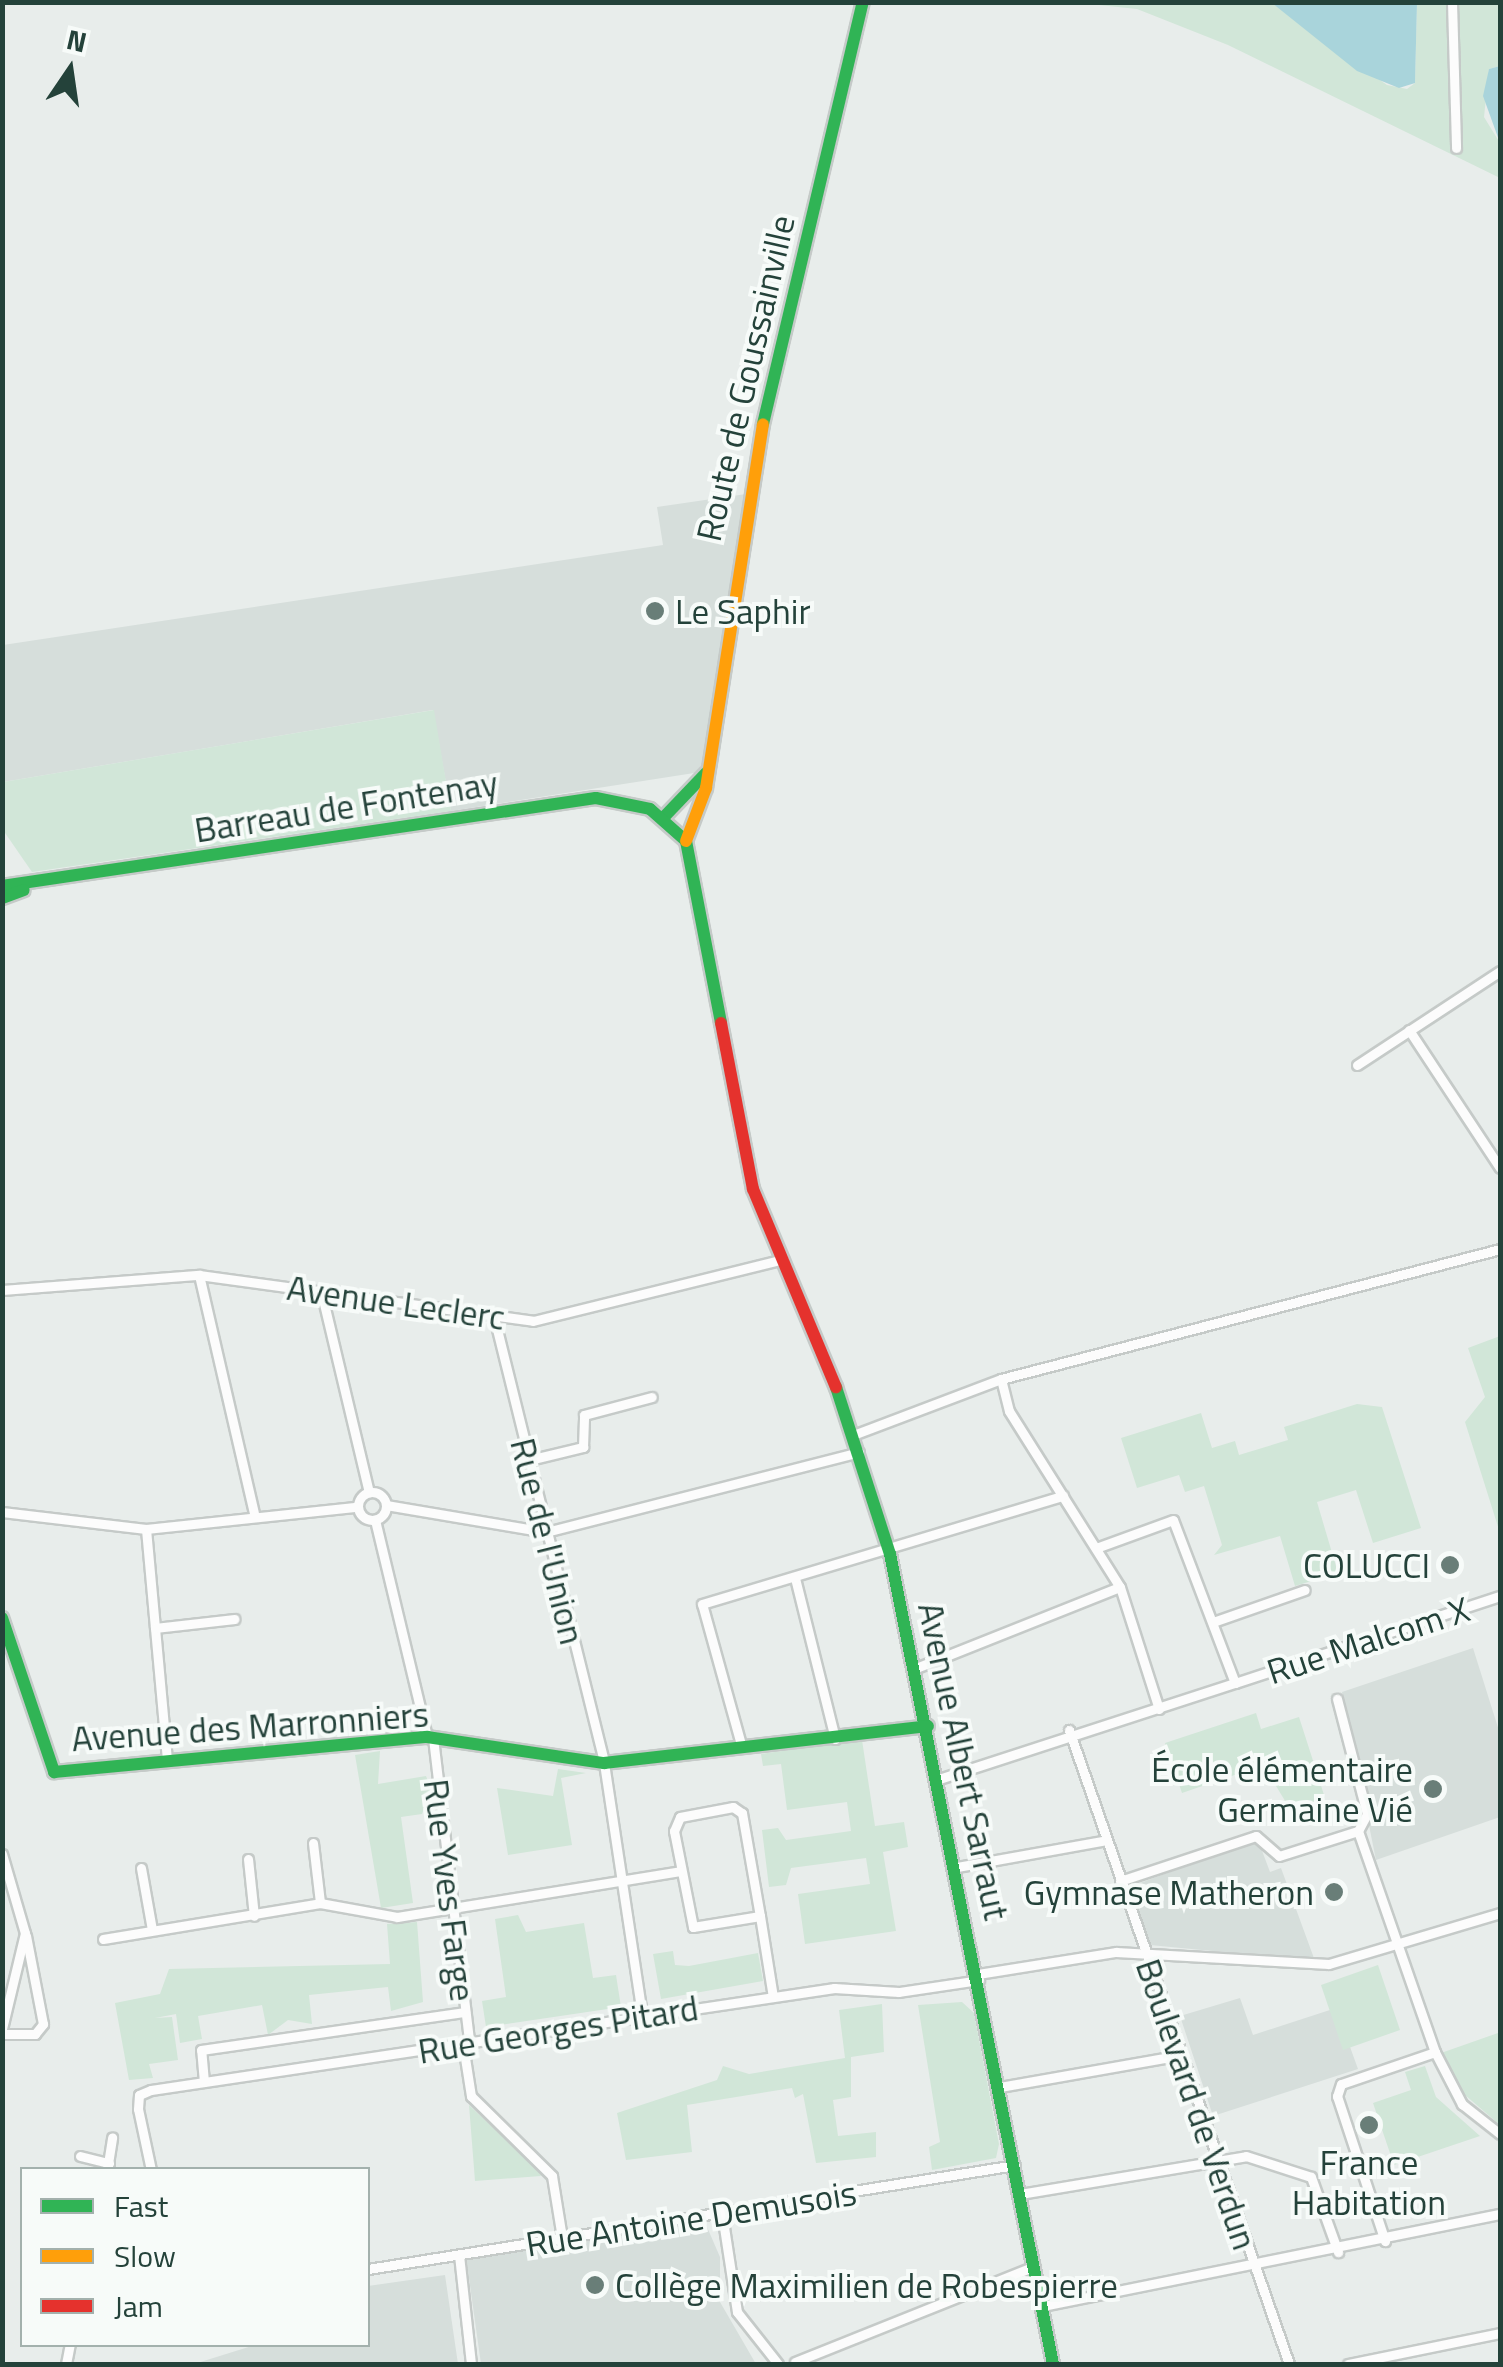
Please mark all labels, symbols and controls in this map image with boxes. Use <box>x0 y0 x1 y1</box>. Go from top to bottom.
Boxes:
text: N <box>63 17 91 63</box>
north arrow <box>20 20 120 120</box>
street label: Route de Goussainville <box>687 211 803 545</box>
place label: Le Saphir <box>675 590 810 632</box>
marker: Le Saphir <box>644 600 666 622</box>
street label: Barreau de Fontenay <box>191 761 501 851</box>
street label: Avenue Leclerc <box>284 1266 508 1338</box>
street label: Rue de l'Union <box>502 1434 594 1648</box>
place label: COLUCCI <box>1303 1544 1430 1586</box>
marker: COLUCCI <box>1439 1554 1461 1576</box>
street label: Rue Malcom X <box>1261 1588 1475 1692</box>
street label: Avenue Albert Sarraut <box>910 1598 1018 1924</box>
street label: Avenue des Marronniers <box>70 1693 430 1759</box>
place label: École élémentaire Germaine Vié <box>1151 1748 1413 1830</box>
street label: Rue Yves Farge <box>416 1777 484 2003</box>
marker: École élémentaire Germaine Vié <box>1422 1778 1444 1800</box>
place label: Gymnase Matheron <box>1024 1871 1314 1913</box>
marker: Gymnase Matheron <box>1323 1881 1345 1903</box>
street label: Boulevard de Verdun <box>1128 1953 1266 2255</box>
street label: Rue Georges Pitard <box>415 1986 701 2072</box>
marker: France Habitation <box>1358 2114 1380 2136</box>
place label: France Habitation <box>1292 2141 1446 2223</box>
legend <box>20 2167 370 2347</box>
street label: Rue Antoine Demusois <box>523 2171 859 2265</box>
text: Fast <box>114 2183 168 2229</box>
text: Slow <box>114 2233 176 2279</box>
place label: Collège Maximilien de Robespierre <box>615 2264 1118 2306</box>
marker: Collège Maximilien de Robespierre <box>584 2274 606 2296</box>
text: Jam <box>114 2283 163 2329</box>

